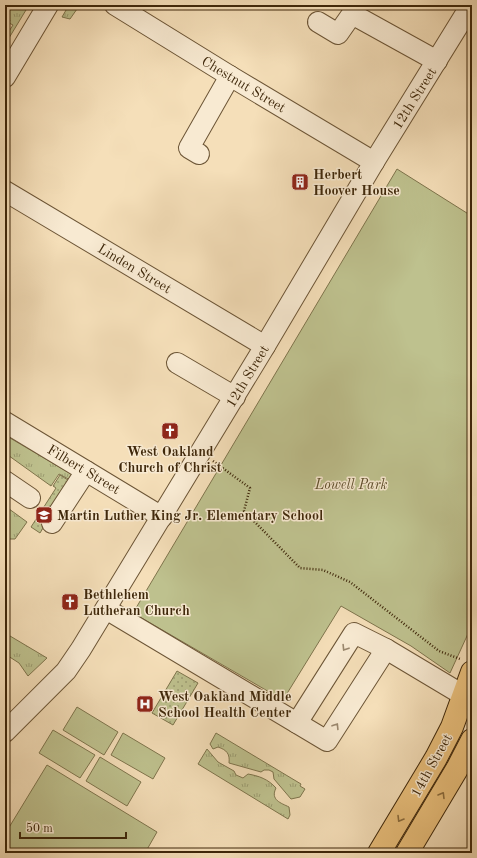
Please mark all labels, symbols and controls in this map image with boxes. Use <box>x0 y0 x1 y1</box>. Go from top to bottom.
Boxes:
street label: Chestnut Street <box>199 54 288 115</box>
street label: 12th Street <box>390 65 439 132</box>
place label: Herbert Hoover House <box>313 168 400 198</box>
building icon: Herbert Hoover House <box>290 172 310 192</box>
street label: Linden Street <box>95 241 174 296</box>
street label: 12th Street <box>224 343 272 410</box>
church icon: West Oakland Church of Christ <box>160 421 180 441</box>
street label: Filbert Street <box>45 443 122 497</box>
place label: West Oakland Church of Christ <box>118 445 222 475</box>
park label: Lowell Park <box>314 478 387 492</box>
school or university icon: Martin Luther King Jr. Elementary School <box>34 505 54 525</box>
place label: Martin Luther King Jr. Elementary School <box>57 509 323 523</box>
place label: Bethlehem Lutheran Church <box>83 588 190 618</box>
church icon: Bethlehem Lutheran Church <box>60 592 80 612</box>
one-way arrow <box>342 644 349 651</box>
place label: West Oakland Middle School Health Center <box>158 690 292 720</box>
hospital icon: West Oakland Middle School Health Center <box>135 694 155 714</box>
one-way arrow <box>332 723 339 730</box>
street label: 14th Street <box>409 731 455 799</box>
one-way arrow <box>437 792 444 799</box>
scale bar <box>20 814 126 840</box>
one-way arrow <box>397 815 404 822</box>
text: 50 m <box>26 822 53 835</box>

